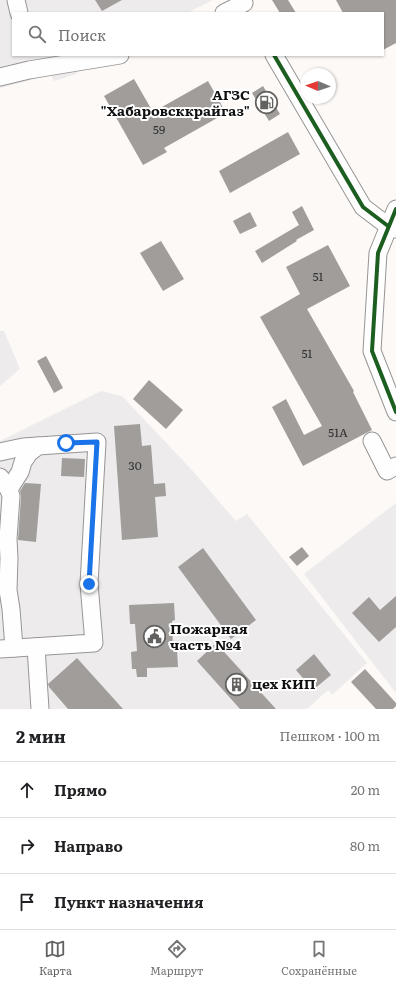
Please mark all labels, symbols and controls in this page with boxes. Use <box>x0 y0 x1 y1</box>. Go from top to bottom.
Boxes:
search box <box>12 12 384 56</box>
icon: search <box>26 23 48 45</box>
text: Поиск <box>58 23 106 46</box>
north arrow <box>300 68 336 104</box>
place label: АГЗС "Хабаровсккрайгаз" <box>101 84 250 120</box>
fuel station icon: АГЗС "Хабаровсккрайгаз" <box>253 90 279 116</box>
house number: 59 <box>153 120 165 138</box>
house number: 51 <box>313 267 324 285</box>
house number: 51 <box>302 344 313 362</box>
house number: 51А <box>328 423 348 441</box>
route start <box>57 434 75 452</box>
house number: 30 <box>128 456 142 474</box>
route end <box>80 575 98 593</box>
place label: Пожарная часть №4 <box>170 618 248 654</box>
public building icon: Пожарная часть №4 <box>141 624 167 650</box>
building icon: цех КИП <box>223 671 249 697</box>
place label: цех КИП <box>252 673 316 693</box>
text: 2 мин <box>16 723 66 748</box>
text: Пешком · 100 m <box>280 726 380 745</box>
text: Прямо <box>54 778 107 801</box>
icon: ahead <box>16 779 38 801</box>
text: 20 m <box>351 780 380 799</box>
text: Направо <box>54 834 123 857</box>
icon: right <box>16 835 38 857</box>
text: 80 m <box>350 836 380 855</box>
text: Пункт назначения <box>54 890 204 913</box>
icon: arrive <box>16 891 38 913</box>
tab: Карта <box>39 938 72 978</box>
tab: Маршрут <box>150 938 203 978</box>
tab: Сохранённые <box>281 938 357 978</box>

